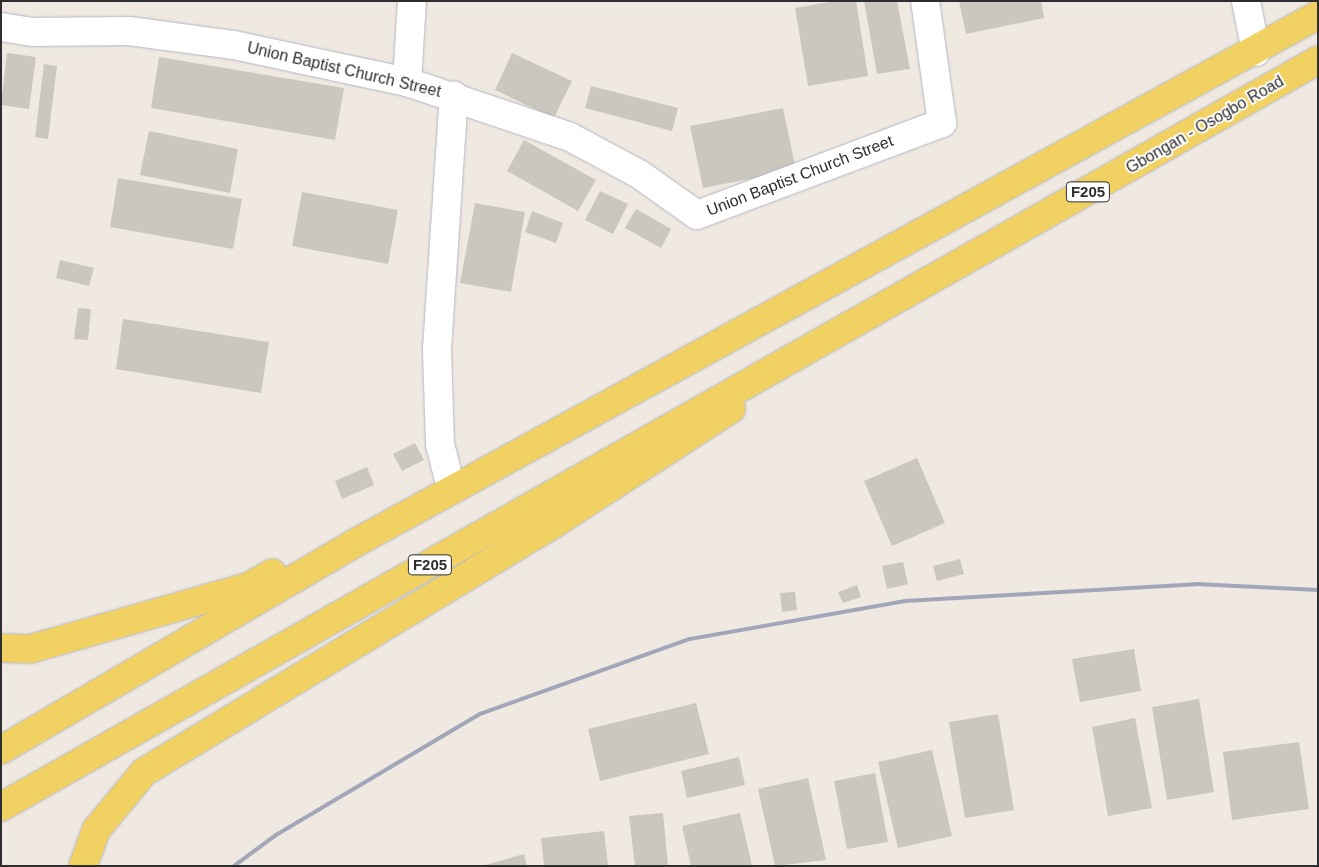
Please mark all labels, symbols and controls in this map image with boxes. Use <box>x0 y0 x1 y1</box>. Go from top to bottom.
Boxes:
street label: Union Baptist Church Street <box>245 38 443 102</box>
street label: Gbongan - Osogbo Road <box>1123 72 1287 178</box>
street label: Union Baptist Church Street <box>704 132 896 220</box>
road number: F205 <box>1066 180 1110 204</box>
road number: F205 <box>408 552 452 578</box>

